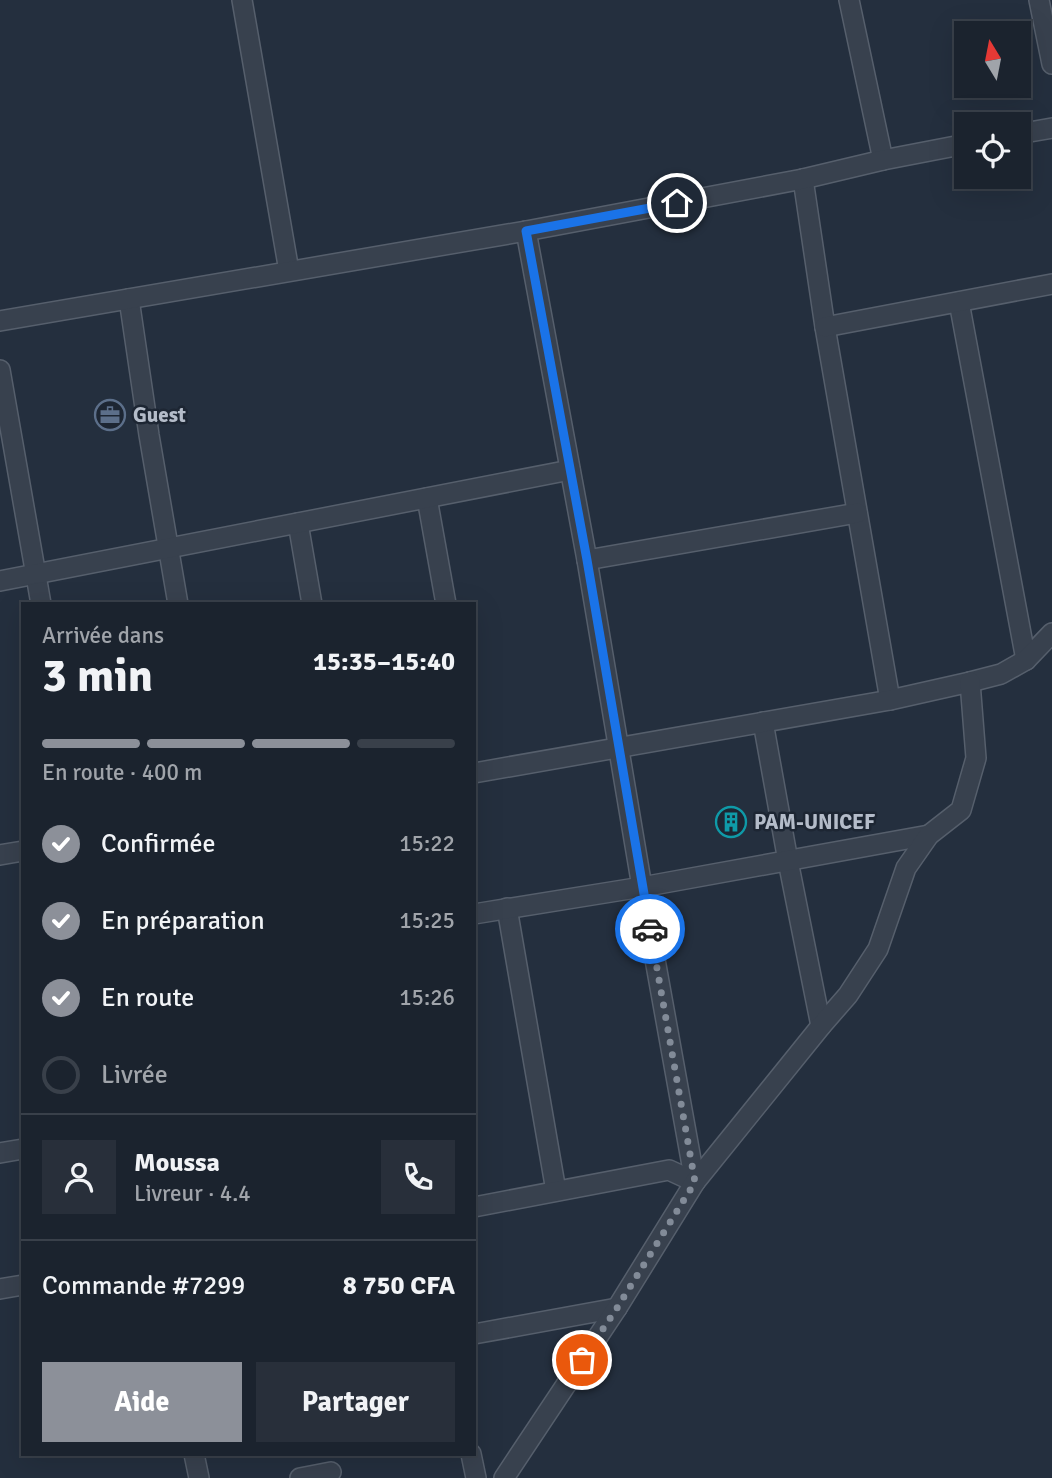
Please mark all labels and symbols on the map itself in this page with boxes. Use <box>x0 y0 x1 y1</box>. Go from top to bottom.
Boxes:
north arrow <box>954 21 1031 98</box>
pin <box>647 173 707 233</box>
office icon: Guest <box>93 398 127 432</box>
place label: Guest <box>133 402 186 428</box>
building icon: PAM-UNICEF <box>714 805 748 839</box>
place label: PAM-UNICEF <box>754 809 875 835</box>
courier <box>615 894 685 964</box>
pin <box>552 1330 612 1390</box>

